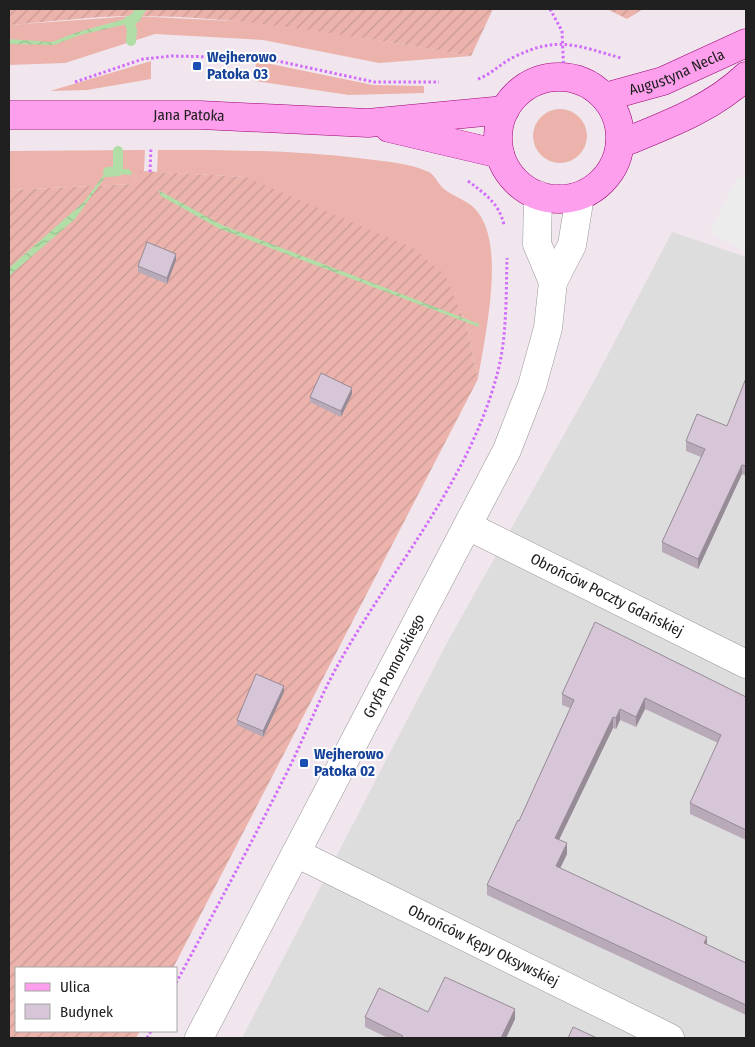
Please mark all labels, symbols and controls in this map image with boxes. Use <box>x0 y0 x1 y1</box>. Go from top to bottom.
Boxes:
street label: Augustyna Necla <box>627 45 727 99</box>
place label: Wejherowo Patoka 03 <box>207 48 277 83</box>
marker: Wejherowo Patoka 03 <box>191 60 203 72</box>
street label: Jana Patoka <box>153 106 225 125</box>
street label: Obrońców Poczty Gdańskiej <box>527 549 686 640</box>
street label: Gryfa Pomorskiego <box>359 611 429 721</box>
place label: Wejherowo Patoka 02 <box>314 745 384 780</box>
marker: Wejherowo Patoka 02 <box>298 757 310 769</box>
street label: Obrońców Kępy Oksywskiej <box>405 901 562 991</box>
legend <box>15 967 178 1032</box>
text: Ulica <box>60 978 90 996</box>
text: Budynek <box>60 1003 113 1021</box>

